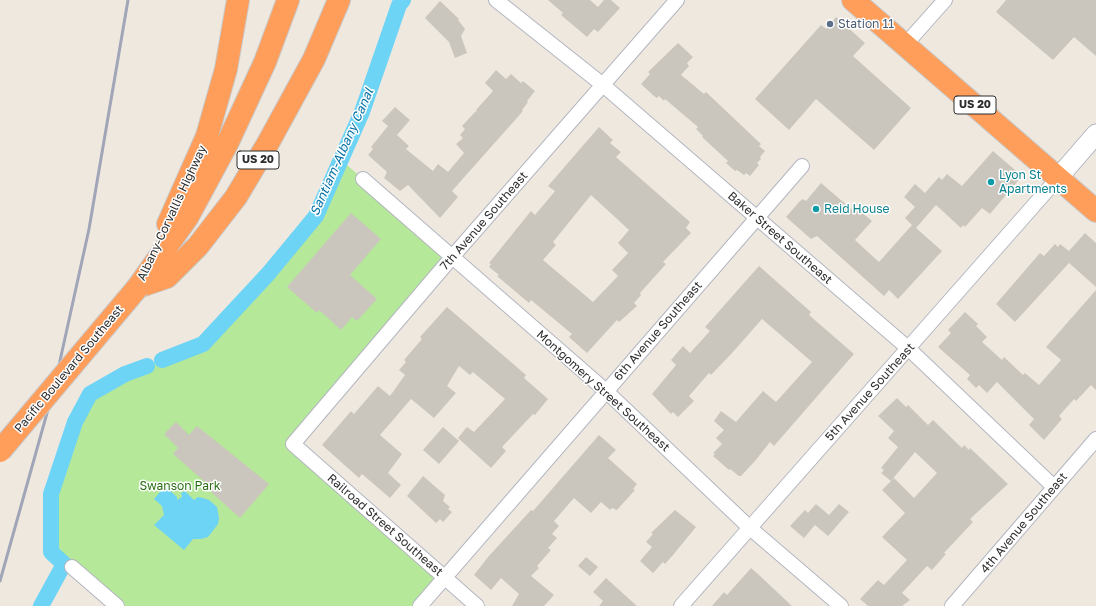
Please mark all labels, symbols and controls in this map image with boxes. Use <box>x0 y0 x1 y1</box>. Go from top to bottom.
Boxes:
place label: Station 11 <box>838 17 894 31</box>
marker: Station 11 <box>825 19 835 29</box>
water label: Santiam-Albany Canal <box>307 86 377 218</box>
road number: US 20 <box>954 96 996 114</box>
street label: Albany-Corvallis Highway <box>134 143 210 283</box>
road number: US 20 <box>237 151 279 169</box>
place label: Lyon St Apartments <box>999 168 1067 196</box>
street label: 7th Avenue Southeast <box>437 169 531 273</box>
marker: Lyon St Apartments <box>986 177 996 187</box>
street label: Baker Street Southeast <box>725 189 835 287</box>
place label: Reid House <box>824 202 889 216</box>
marker: Reid House <box>811 204 821 214</box>
street label: 6th Avenue Southeast <box>611 278 705 384</box>
street label: Pacific Boulevard Southeast <box>12 302 126 436</box>
street label: Montgomery Street Southeast <box>533 327 673 455</box>
street label: 5th Avenue Southeast <box>822 340 918 444</box>
street label: 4th Avenue Southeast <box>978 470 1070 576</box>
street label: Railroad Street Southeast <box>324 471 446 579</box>
park label: Swanson Park <box>139 479 221 493</box>

